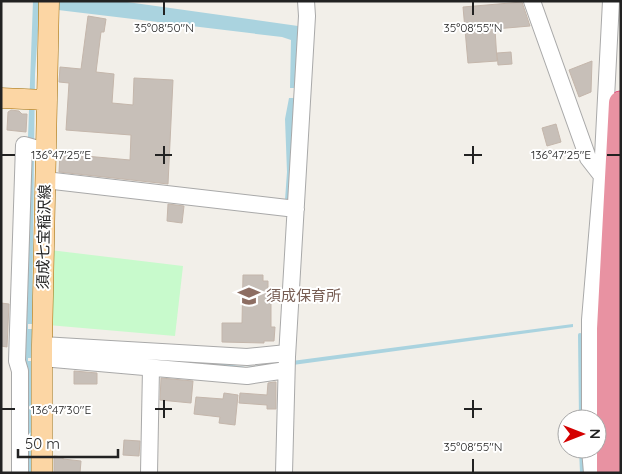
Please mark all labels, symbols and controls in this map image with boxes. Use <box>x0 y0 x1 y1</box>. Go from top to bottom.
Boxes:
text: 35°08'50"N <box>134 20 194 35</box>
text: 35°08'55"N <box>443 20 503 35</box>
text: 136°47'25"E <box>31 147 91 162</box>
text: 136°47'25"E <box>531 147 591 162</box>
street label: 須成七宝稲沢線 <box>33 184 54 290</box>
school or university icon: 須成保育所 <box>236 283 262 309</box>
place label: 須成保育所 <box>266 286 341 305</box>
text: 136°47'30"E <box>31 402 91 417</box>
north arrow <box>557 409 607 459</box>
scale bar <box>18 426 118 458</box>
text: N <box>586 429 604 439</box>
text: 50 m <box>25 434 60 453</box>
text: 35°08'55"N <box>443 439 503 454</box>

